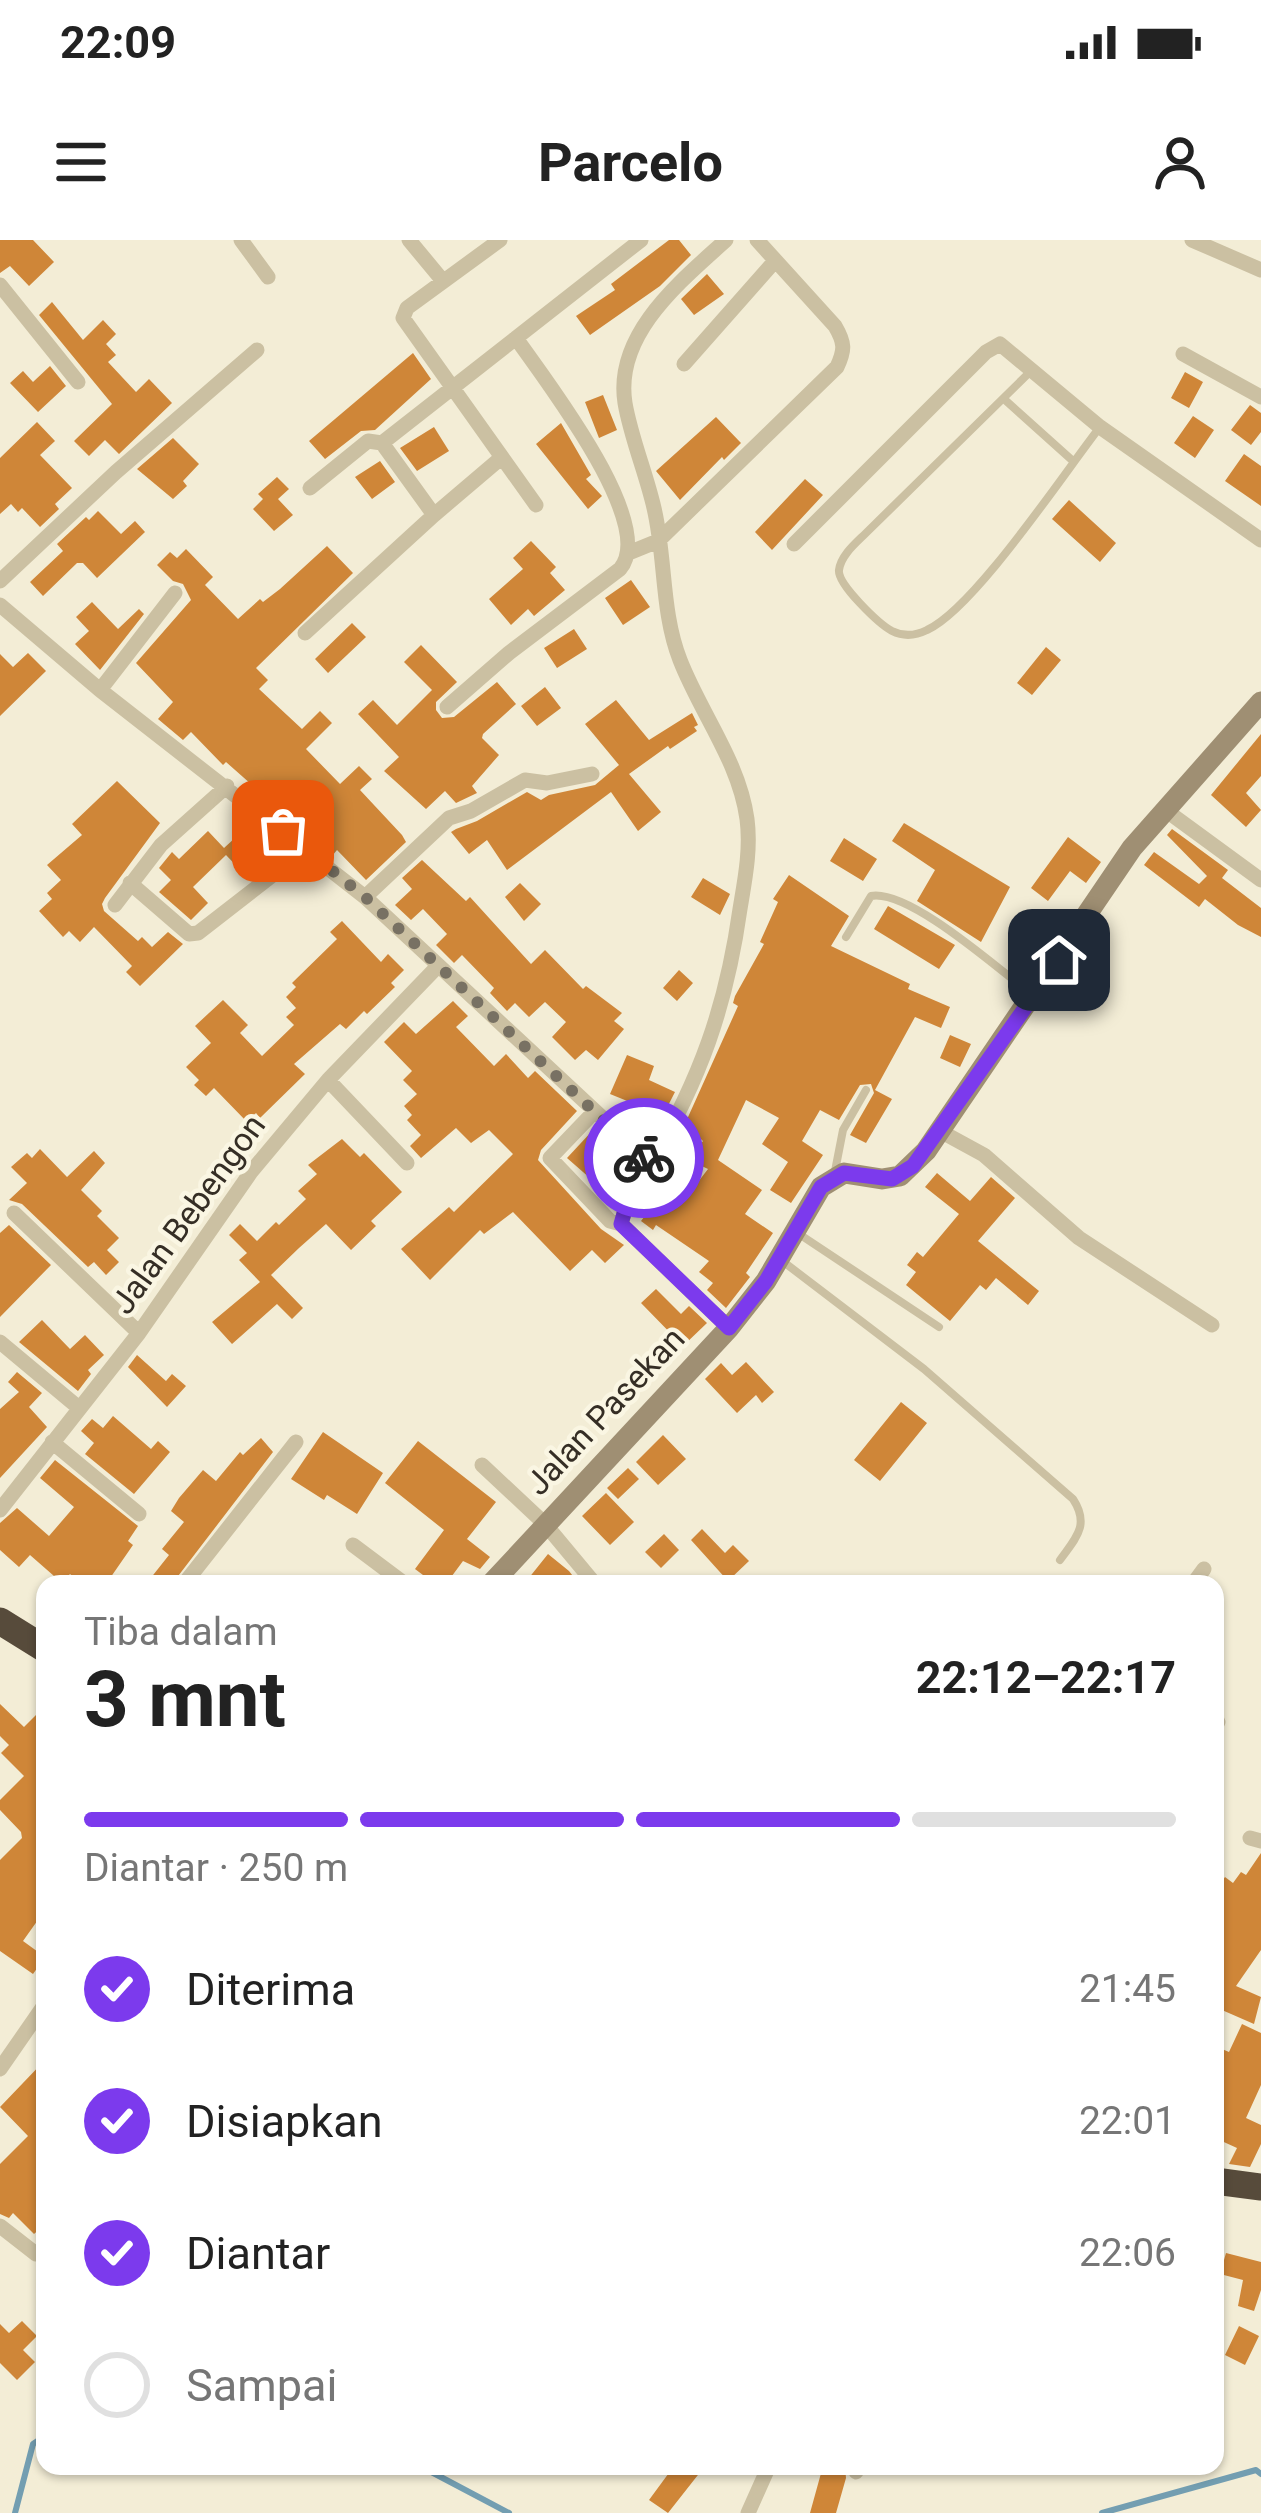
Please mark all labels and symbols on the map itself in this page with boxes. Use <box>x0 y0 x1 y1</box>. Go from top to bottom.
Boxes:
pin <box>232 780 334 882</box>
pin <box>1008 909 1110 1011</box>
courier <box>584 1098 704 1218</box>
street label: Jalan Bebengon <box>103 1107 273 1321</box>
street label: Jalan Pasekan <box>518 1319 692 1503</box>

